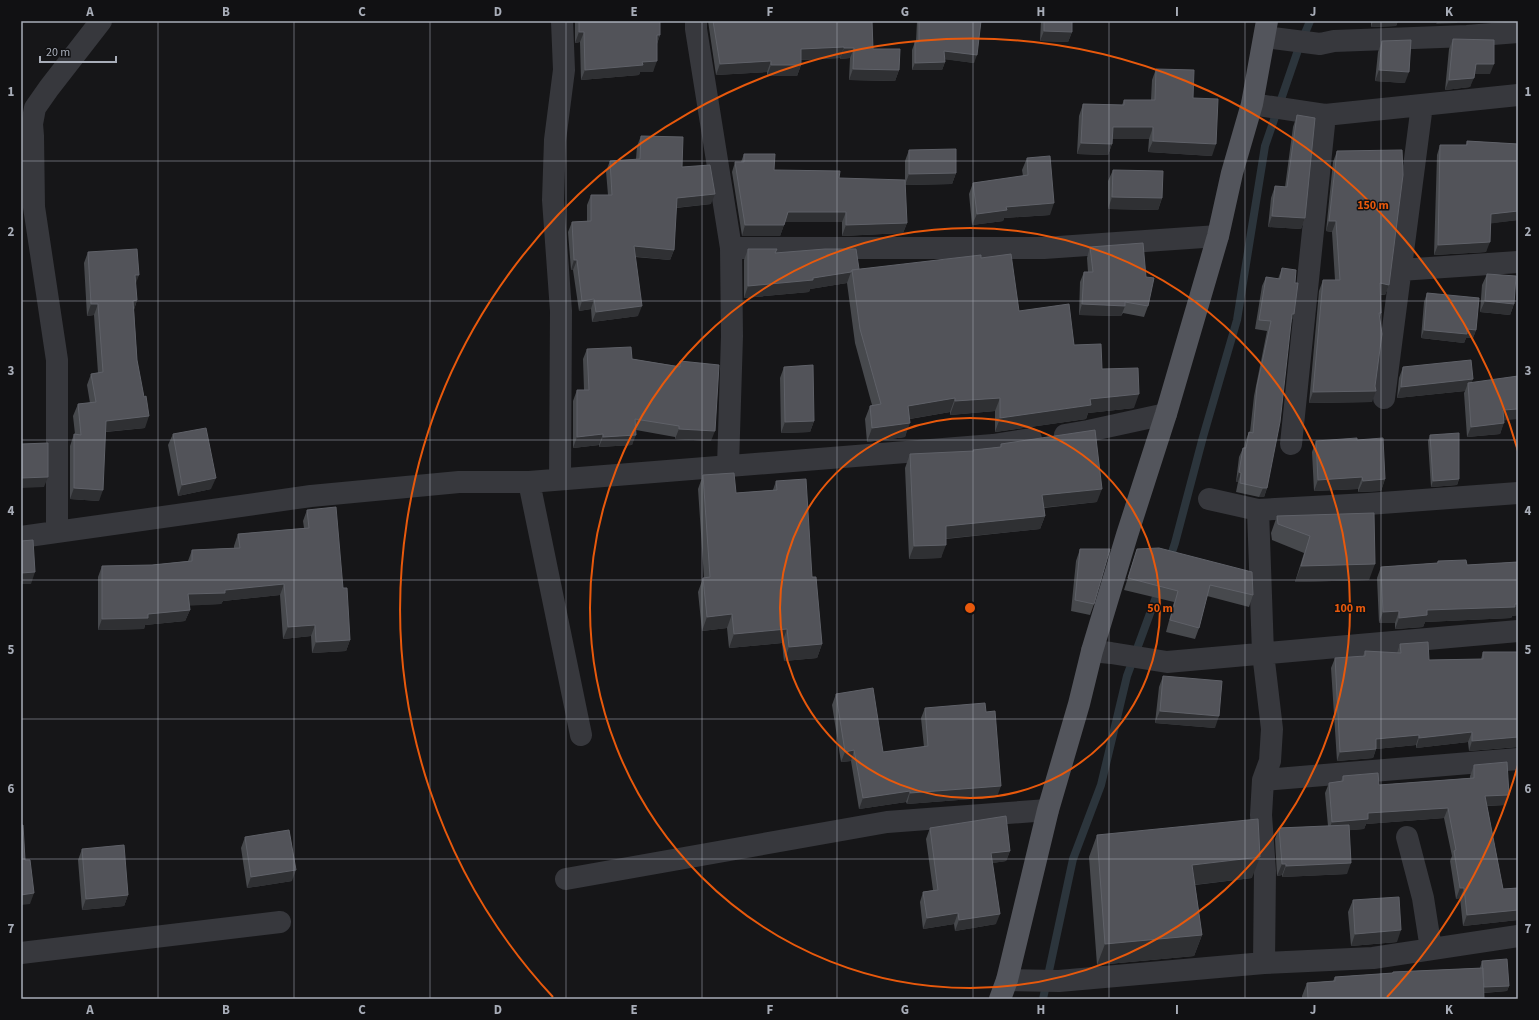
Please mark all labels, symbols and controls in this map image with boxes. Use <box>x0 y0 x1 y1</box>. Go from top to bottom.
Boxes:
text: A <box>85 3 94 21</box>
text: B <box>222 3 230 21</box>
text: C <box>358 3 366 21</box>
text: D <box>494 3 502 21</box>
text: E <box>630 3 638 21</box>
text: F <box>767 3 774 21</box>
text: G <box>901 3 909 21</box>
text: H <box>1037 3 1045 21</box>
text: I <box>1175 3 1179 21</box>
text: J <box>1310 3 1316 21</box>
text: K <box>1445 3 1454 21</box>
scale bar <box>40 38 116 64</box>
text: 20 m <box>46 44 70 61</box>
text: 1 <box>8 83 15 101</box>
text: 1 <box>1525 83 1532 101</box>
text: 150 m <box>1357 197 1389 214</box>
text: 2 <box>8 223 15 241</box>
text: 2 <box>1525 223 1532 241</box>
text: 3 <box>8 362 15 380</box>
text: 3 <box>1525 362 1532 380</box>
text: 4 <box>8 502 15 520</box>
text: 4 <box>1525 502 1532 520</box>
text: 50 m <box>1147 600 1173 617</box>
text: 100 m <box>1334 600 1366 617</box>
centre of rings <box>963 601 977 615</box>
text: 5 <box>8 641 15 659</box>
text: 5 <box>1525 641 1532 659</box>
text: 6 <box>8 780 15 798</box>
text: 6 <box>1525 780 1532 798</box>
text: 7 <box>8 920 15 938</box>
text: 7 <box>1525 920 1532 938</box>
text: A <box>85 1001 94 1019</box>
text: B <box>222 1001 230 1019</box>
text: C <box>358 1001 366 1019</box>
text: D <box>494 1001 502 1019</box>
text: E <box>630 1001 638 1019</box>
text: F <box>767 1001 774 1019</box>
text: G <box>901 1001 909 1019</box>
text: H <box>1037 1001 1045 1019</box>
text: I <box>1175 1001 1179 1019</box>
text: J <box>1310 1001 1316 1019</box>
text: K <box>1445 1001 1454 1019</box>

